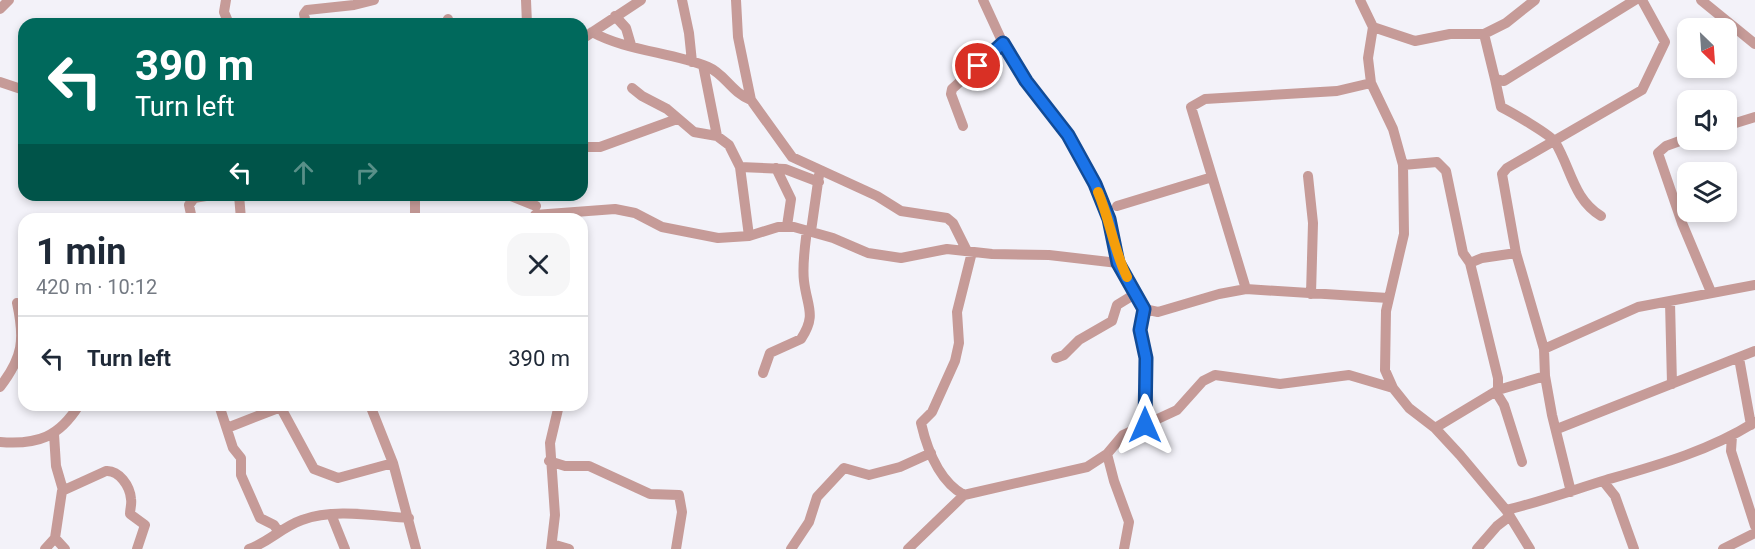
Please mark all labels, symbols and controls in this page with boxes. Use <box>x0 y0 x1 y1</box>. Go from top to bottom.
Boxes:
north arrow <box>1677 18 1737 78</box>
map controls <box>1677 18 1737 222</box>
pin <box>952 40 1003 91</box>
text: 390 m <box>135 41 254 90</box>
icon: left <box>36 42 114 120</box>
icon: arrive <box>961 49 994 82</box>
button: sound <box>1677 90 1737 150</box>
text: Turn left <box>135 91 235 123</box>
icon: left <box>224 156 257 189</box>
icon: ahead <box>287 156 320 189</box>
icon: right <box>350 156 383 189</box>
button: layers <box>1677 162 1737 222</box>
text: 1 min <box>36 231 127 273</box>
button: close <box>507 233 570 296</box>
text: 420 m · 10:12 <box>36 275 157 299</box>
icon: left <box>36 342 69 375</box>
text: Turn left <box>87 346 171 371</box>
text: 390 m <box>508 346 570 371</box>
position arrow <box>1113 393 1177 457</box>

